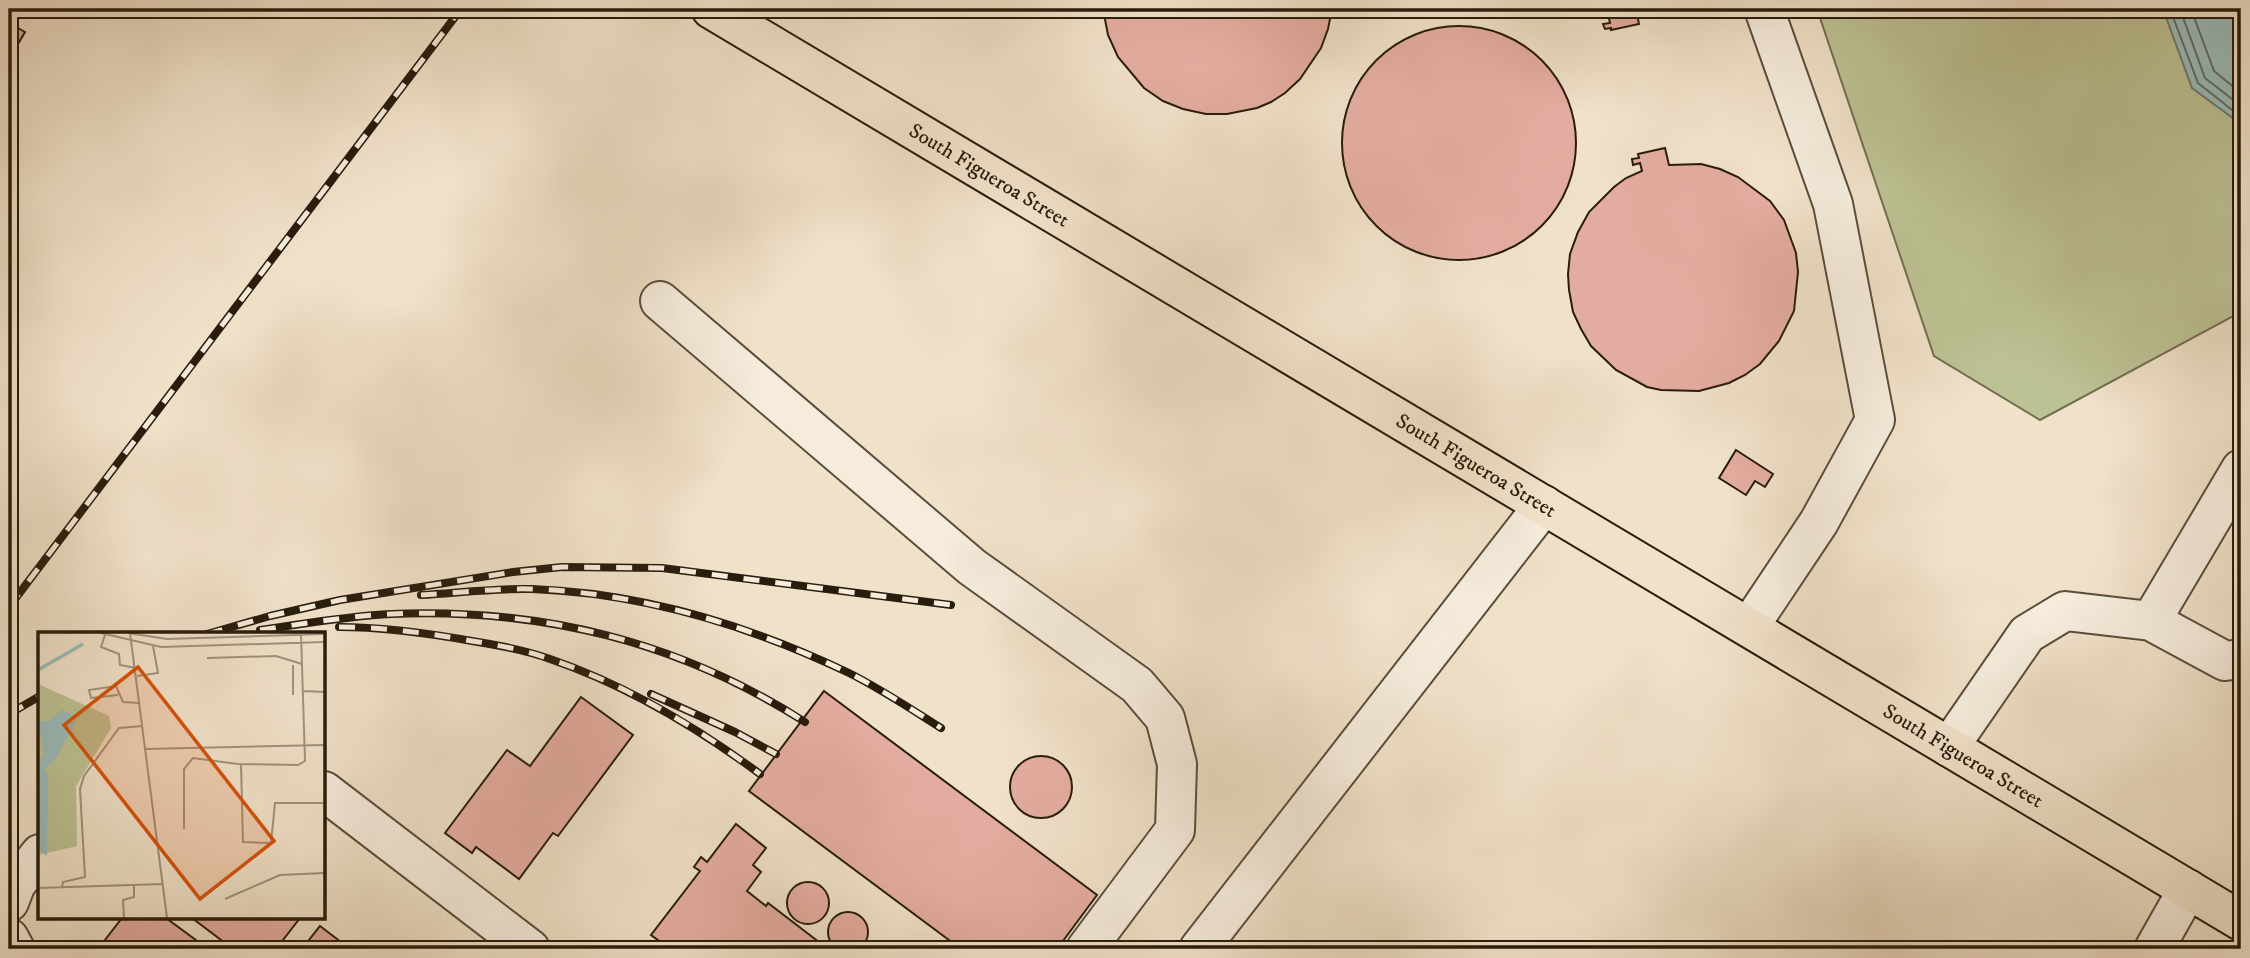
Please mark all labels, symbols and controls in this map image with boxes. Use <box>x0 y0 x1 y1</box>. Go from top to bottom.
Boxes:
street label: South Figueroa Street <box>904 118 1074 234</box>
street label: South Figueroa Street <box>1391 408 1561 524</box>
inset map <box>38 632 326 920</box>
street label: South Figueroa Street <box>1878 699 2048 814</box>

